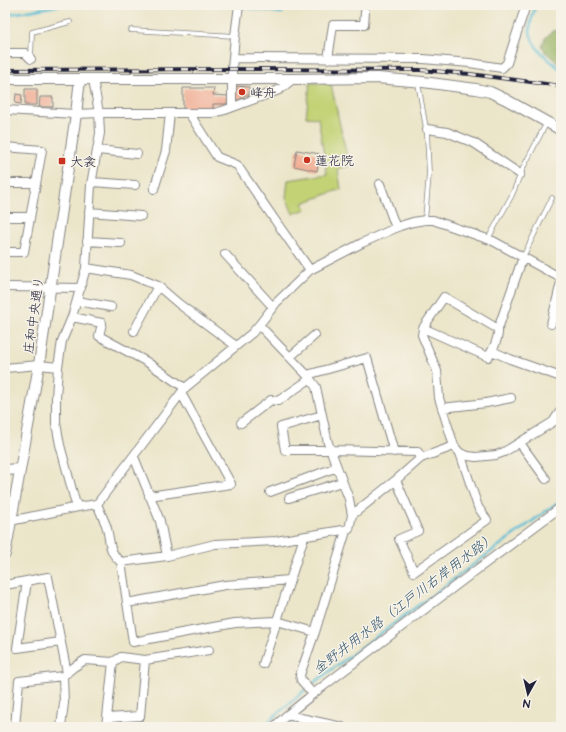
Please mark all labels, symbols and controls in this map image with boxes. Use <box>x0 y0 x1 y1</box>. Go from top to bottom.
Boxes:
place label: 峰舟 <box>250 84 276 102</box>
marker: 峰舟 <box>237 87 247 97</box>
place label: 蓮花院 <box>315 152 354 170</box>
place label: 大衾 <box>70 153 96 171</box>
marker: 蓮花院 <box>302 155 312 165</box>
marker: 大衾 <box>57 156 67 166</box>
street label: 庄和中央通り <box>20 275 48 355</box>
water label: 金野井用水路（江戸川右岸用水路） <box>309 528 500 679</box>
north arrow <box>508 674 548 714</box>
text: N <box>522 695 531 711</box>

